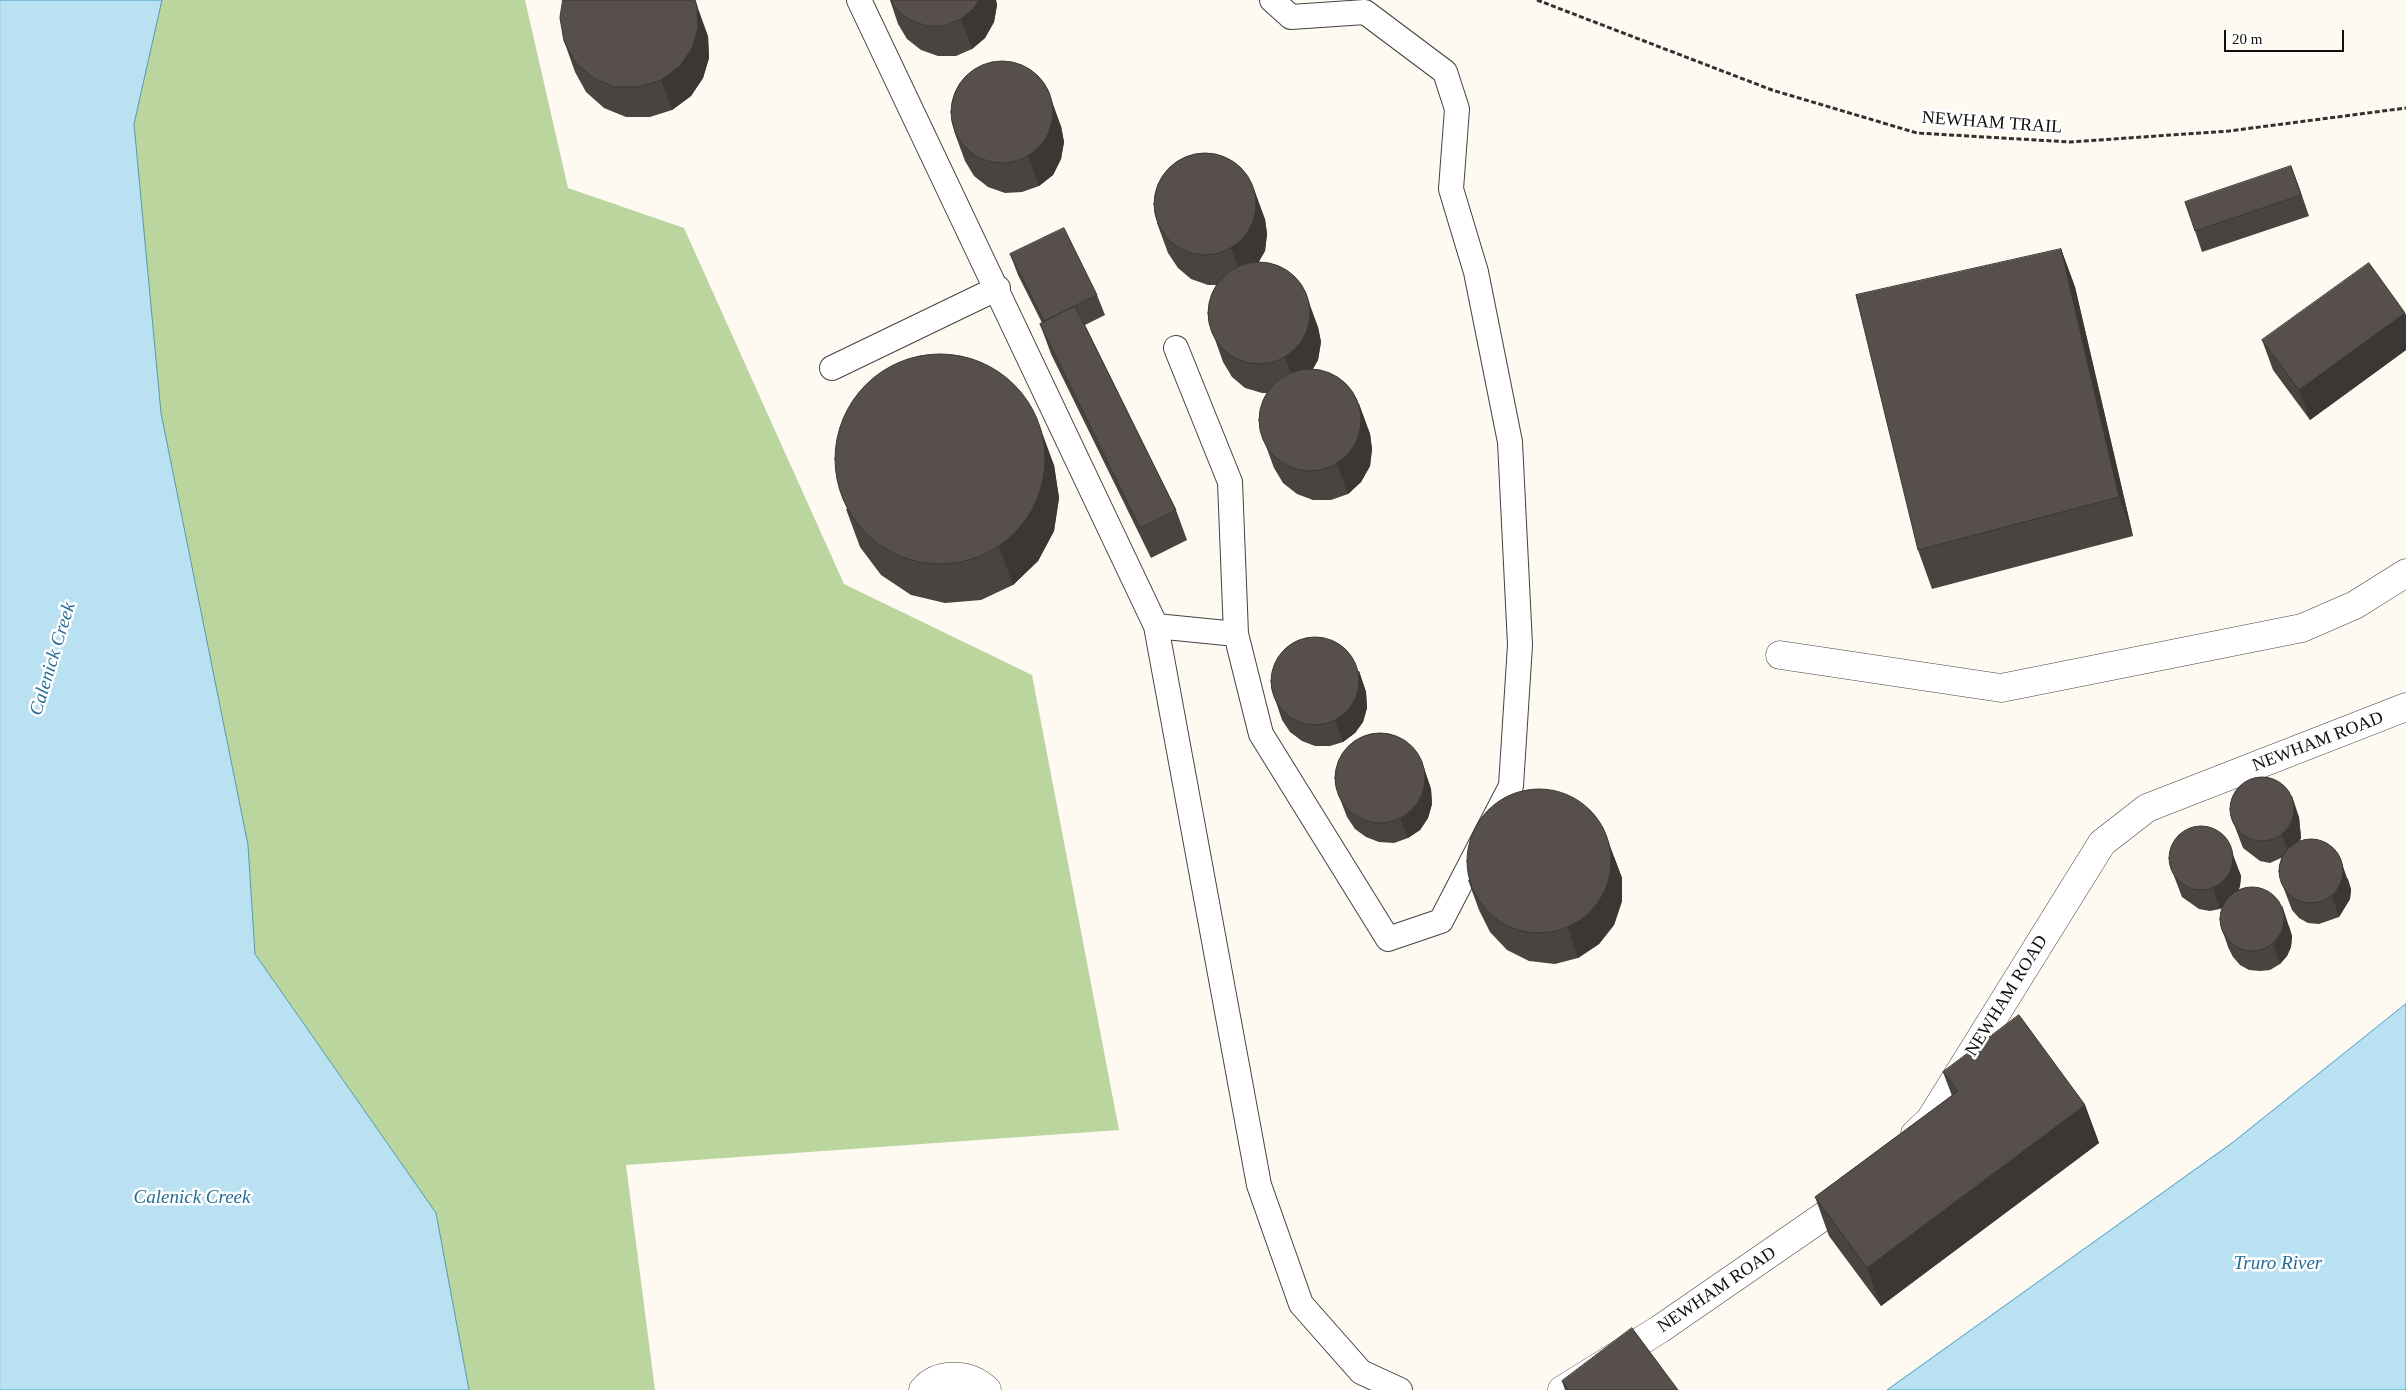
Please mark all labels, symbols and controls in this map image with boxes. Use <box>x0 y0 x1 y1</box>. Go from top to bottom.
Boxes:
scale bar <box>2226 20 2346 52</box>
text: 20 m <box>2232 31 2262 47</box>
street label: NEWHAM TRAIL <box>1921 107 2063 139</box>
water label: Calenick Creek <box>25 600 81 718</box>
street label: NEWHAM ROAD <box>2249 707 2387 777</box>
street label: NEWHAM ROAD <box>1961 932 2053 1060</box>
water label: Calenick Creek <box>134 1187 250 1209</box>
street label: NEWHAM ROAD <box>1654 1242 1780 1338</box>
water label: Truro River <box>2234 1253 2322 1275</box>

